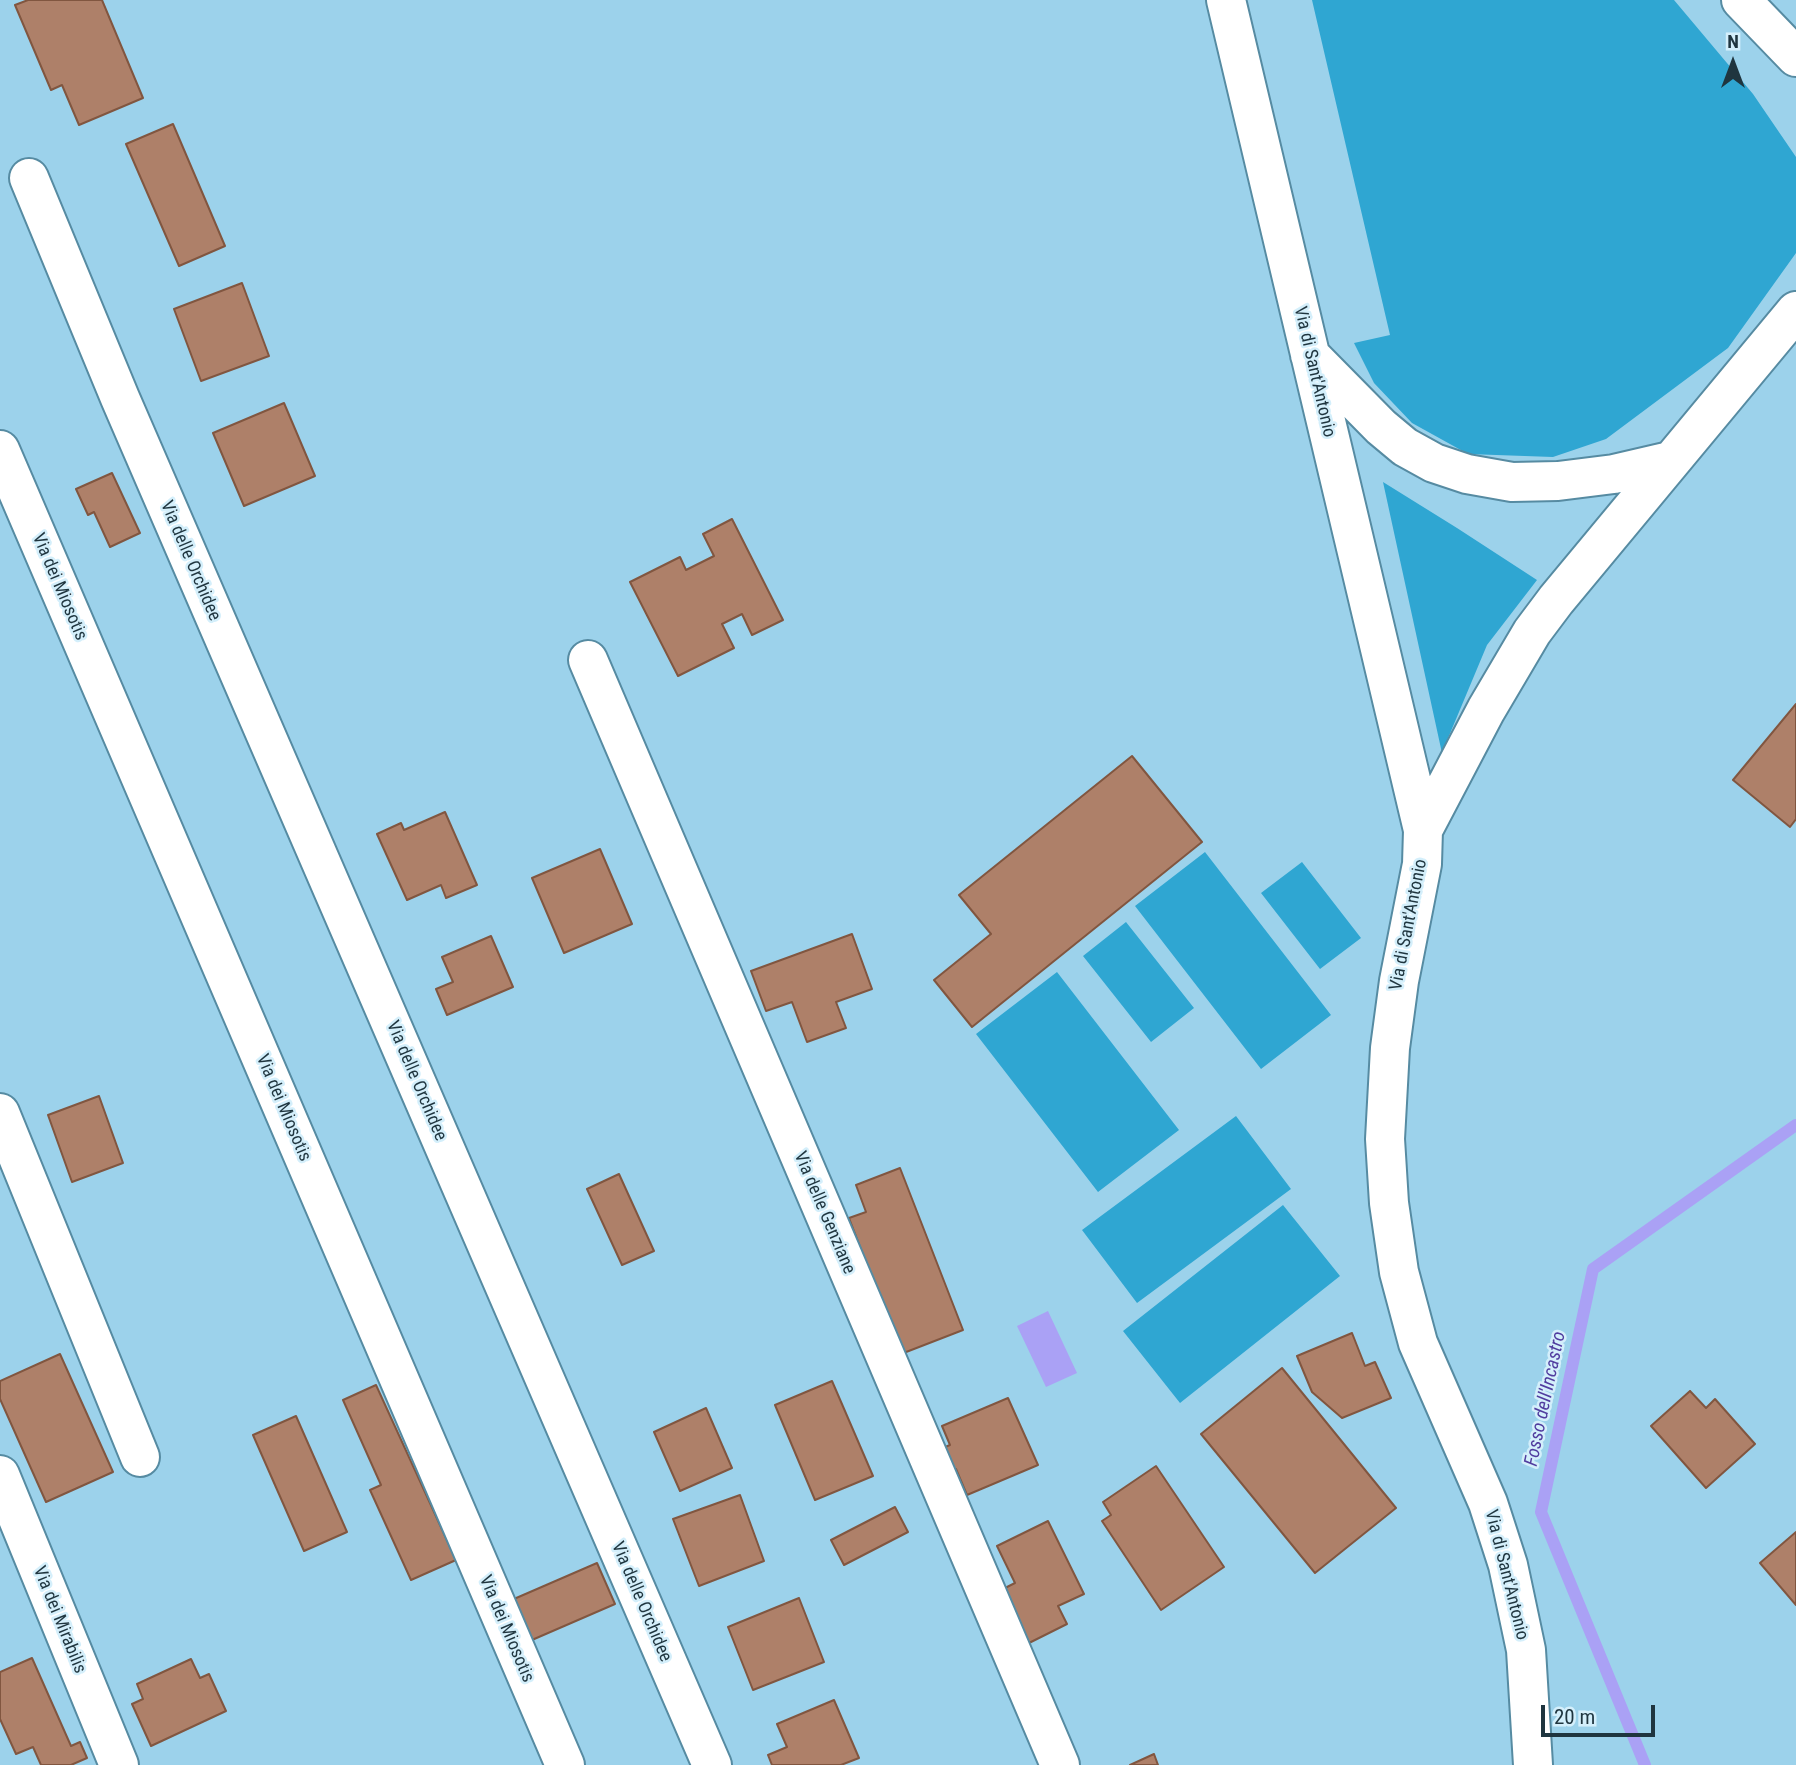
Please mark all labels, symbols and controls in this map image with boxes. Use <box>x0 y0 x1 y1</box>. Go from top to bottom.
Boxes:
north arrow <box>1698 28 1768 98</box>
text: N <box>1727 30 1739 53</box>
street label: Via di Sant'Antonio <box>1288 305 1340 439</box>
street label: Via delle Orchidee <box>155 498 225 624</box>
street label: Via dei Miosotis <box>27 530 91 644</box>
street label: Via di Sant'Antonio <box>1386 857 1432 993</box>
street label: Via delle Orchidee <box>381 1018 451 1144</box>
street label: Via dei Miosotis <box>251 1051 315 1165</box>
street label: Via delle Genziane <box>789 1149 859 1277</box>
water label: Fosso dell'Incastro <box>1521 1330 1571 1468</box>
street label: Via di Sant'Antonio <box>1479 1508 1533 1642</box>
street label: Via delle Orchidee <box>606 1539 676 1665</box>
street label: Via dei Mirabilis <box>28 1563 90 1677</box>
street label: Via dei Miosotis <box>474 1572 538 1686</box>
scale bar <box>1544 1692 1658 1736</box>
text: 20 m <box>1554 1705 1595 1729</box>

